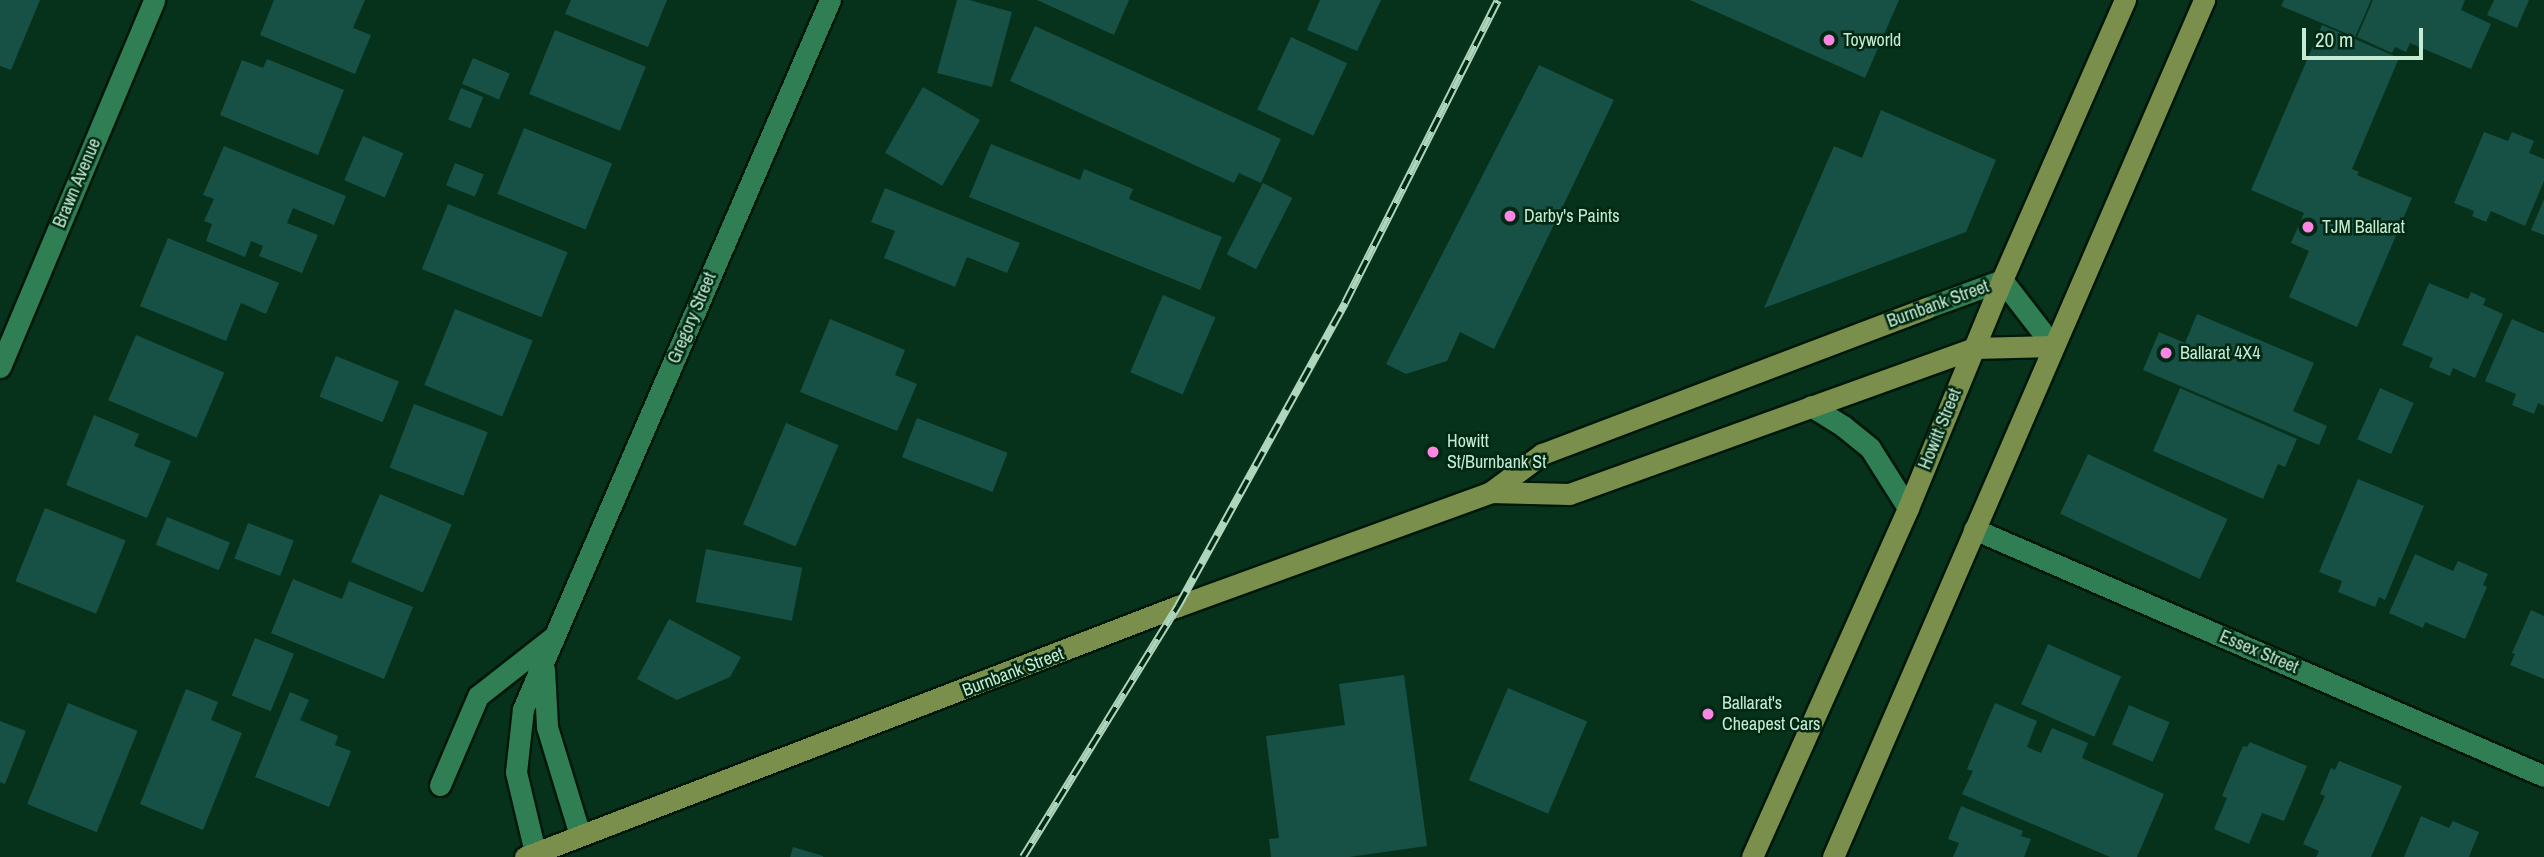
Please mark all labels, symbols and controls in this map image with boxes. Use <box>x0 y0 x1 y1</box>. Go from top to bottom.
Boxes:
scale bar <box>2306 14 2427 58</box>
text: 20 m <box>2315 25 2353 54</box>
place label: Toyworld <box>1843 29 1901 51</box>
marker: Toyworld <box>1821 32 1837 48</box>
street label: Brawn Avenue <box>48 135 106 231</box>
place label: Darby's Paints <box>1524 205 1620 227</box>
marker: Darby's Paints <box>1502 208 1518 224</box>
place label: TJM Ballarat <box>2322 216 2405 238</box>
marker: TJM Ballarat <box>2300 219 2316 235</box>
street label: Gregory Street <box>663 269 721 367</box>
street label: Burnbank Street <box>1884 276 1992 332</box>
place label: Ballarat 4X4 <box>2180 342 2260 364</box>
marker: Ballarat 4X4 <box>2158 345 2174 361</box>
street label: Howitt Street <box>1914 385 1966 473</box>
place label: Howitt St/Burnbank St <box>1447 431 1546 474</box>
marker: Howitt St/Burnbank St <box>1425 444 1441 460</box>
street label: Essex Street <box>2216 626 2302 678</box>
street label: Burnbank Street <box>959 643 1067 701</box>
place label: Ballarat's Cheapest Cars <box>1722 693 1820 736</box>
marker: Ballarat's Cheapest Cars <box>1700 706 1716 722</box>

